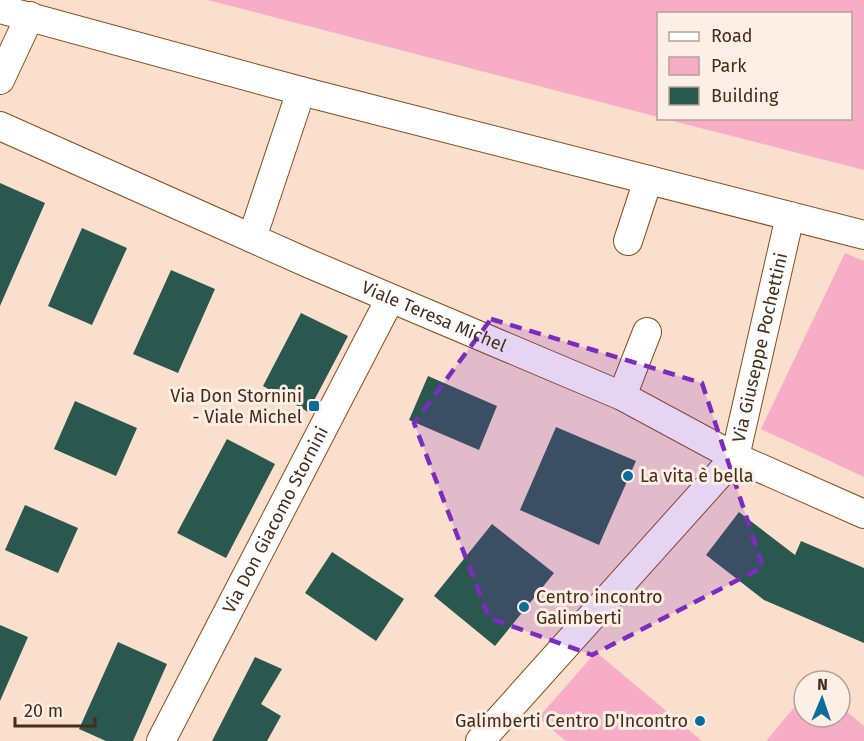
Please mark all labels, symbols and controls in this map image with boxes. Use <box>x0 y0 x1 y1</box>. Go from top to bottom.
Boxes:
legend <box>657 12 852 120</box>
text: Road <box>711 25 753 47</box>
text: Park <box>711 55 747 77</box>
text: Building <box>711 85 779 107</box>
street label: Via Giuseppe Pochettini <box>728 251 792 444</box>
street label: Viale Teresa Michel <box>358 276 510 357</box>
place label: Via Don Stornini - Viale Michel <box>170 385 302 428</box>
marker: Via Don Stornini - Viale Michel <box>307 399 321 413</box>
street label: Via Don Giacomo Stornini <box>218 423 333 617</box>
place label: La vita è bella <box>640 465 754 487</box>
marker: La vita è bella <box>621 469 635 483</box>
place label: Centro incontro Galimberti <box>536 586 663 629</box>
marker: Centro incontro Galimberti <box>517 600 531 614</box>
north arrow <box>792 669 852 729</box>
text: N <box>817 675 828 694</box>
scale bar <box>15 690 94 728</box>
text: 20 m <box>24 700 63 722</box>
place label: Galimberti Centro D'Incontro <box>455 710 688 732</box>
marker: Galimberti Centro D'Incontro <box>693 714 707 728</box>

